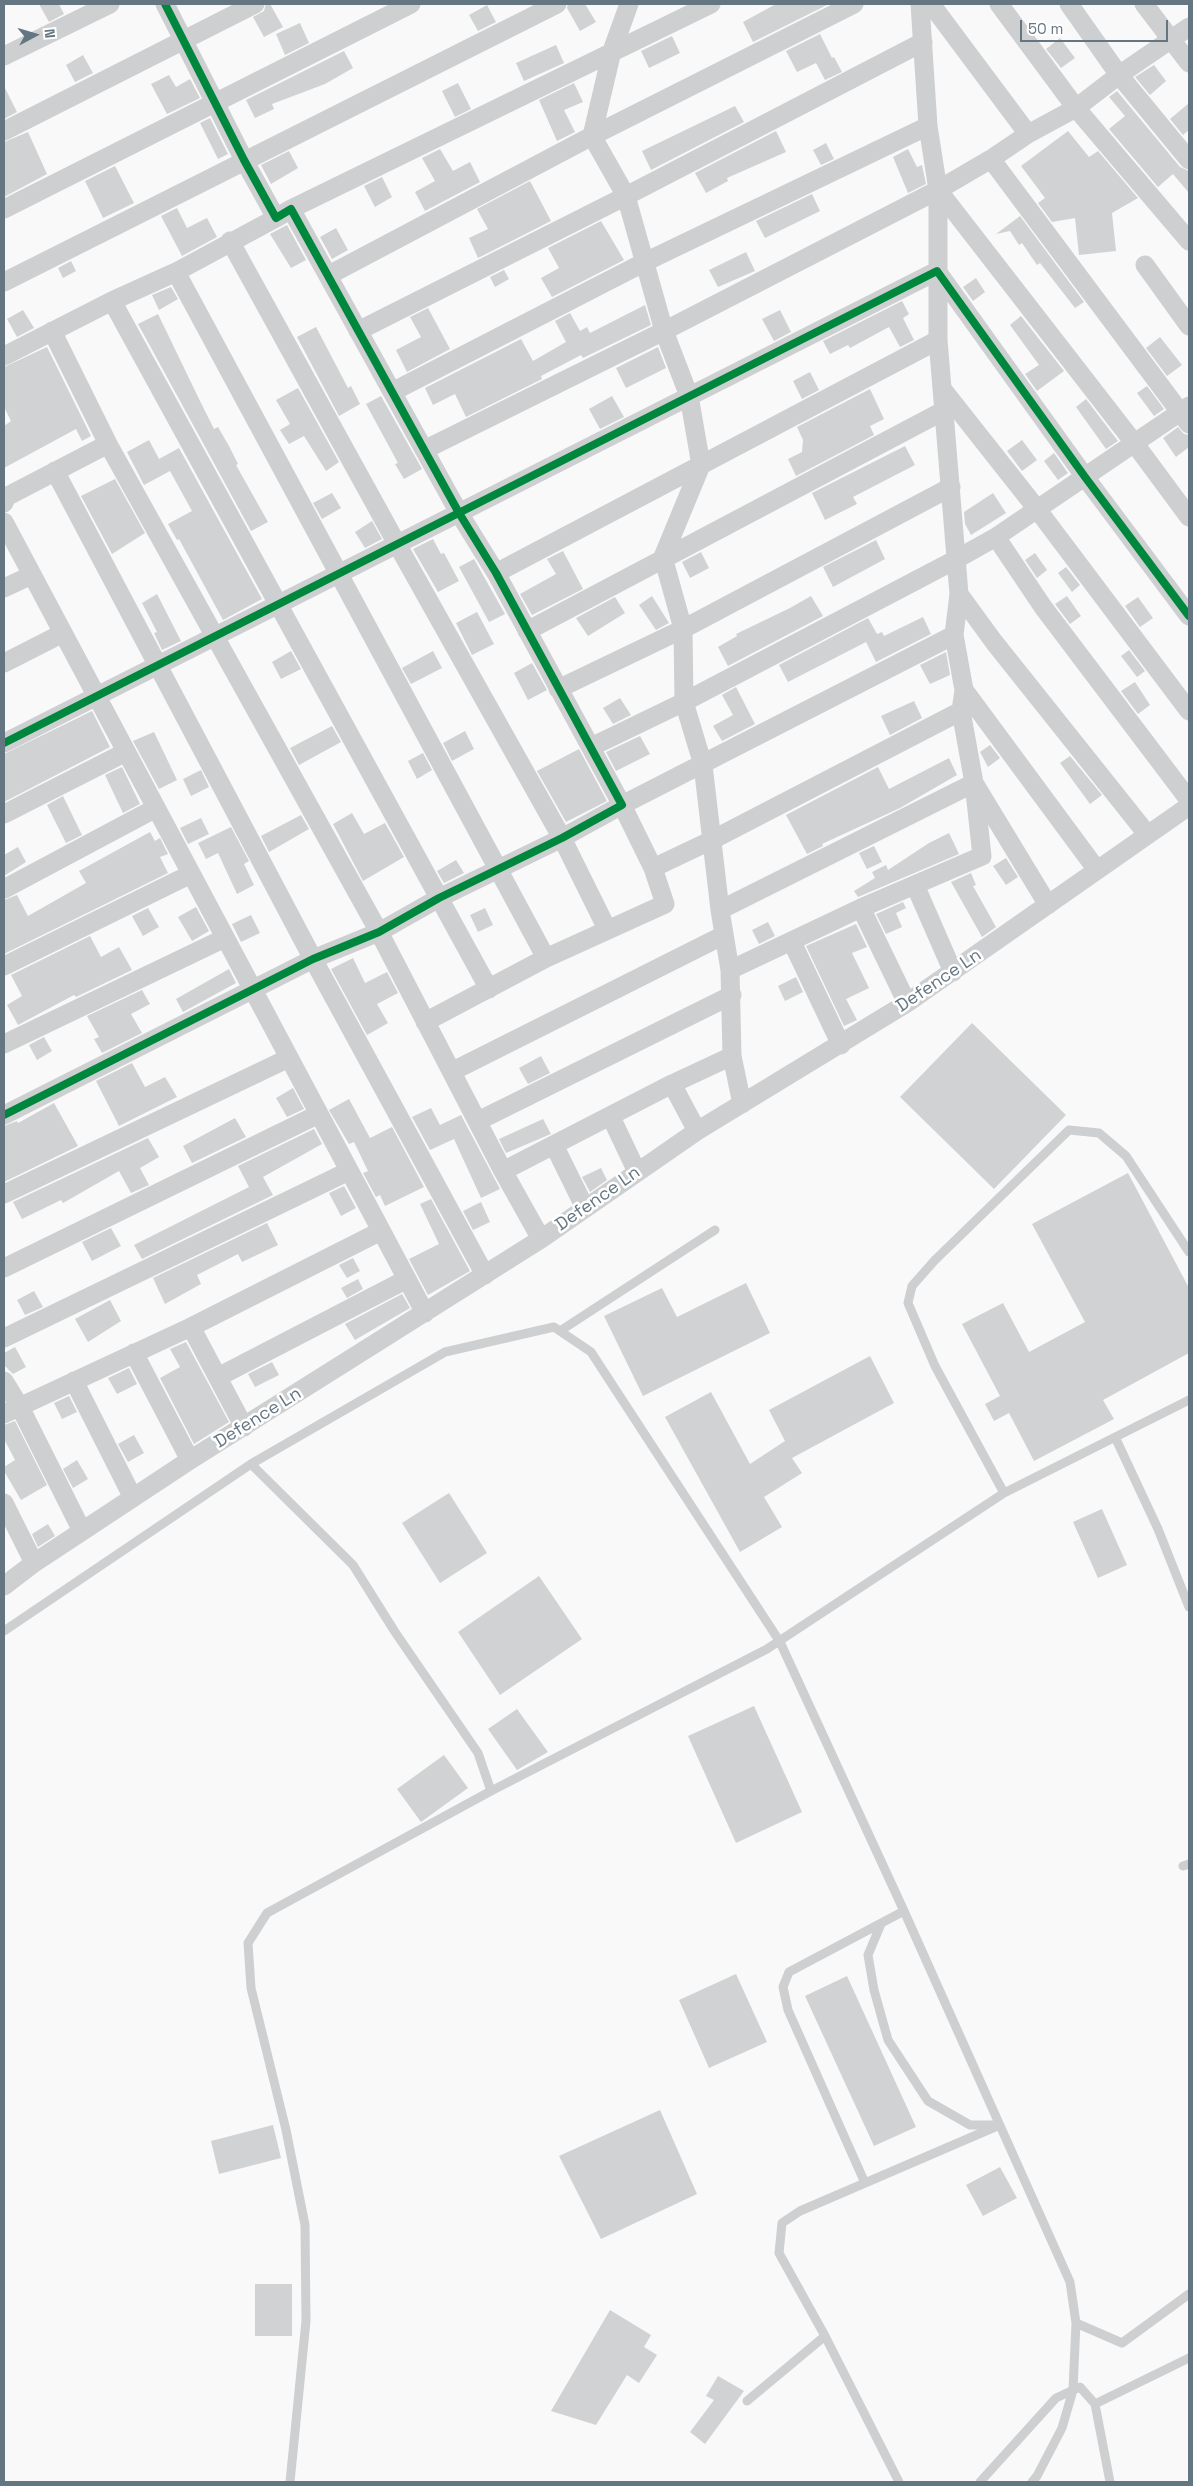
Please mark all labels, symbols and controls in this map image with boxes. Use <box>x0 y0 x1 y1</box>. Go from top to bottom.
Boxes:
north arrow <box>10 10 60 60</box>
scale bar <box>1023 10 1170 42</box>
text: 50 m <box>1028 19 1063 38</box>
text: N <box>40 28 59 39</box>
street label: Defence Ln <box>892 945 986 1017</box>
street label: Defence Ln <box>552 1162 644 1236</box>
street label: Defence Ln <box>211 1383 305 1453</box>

